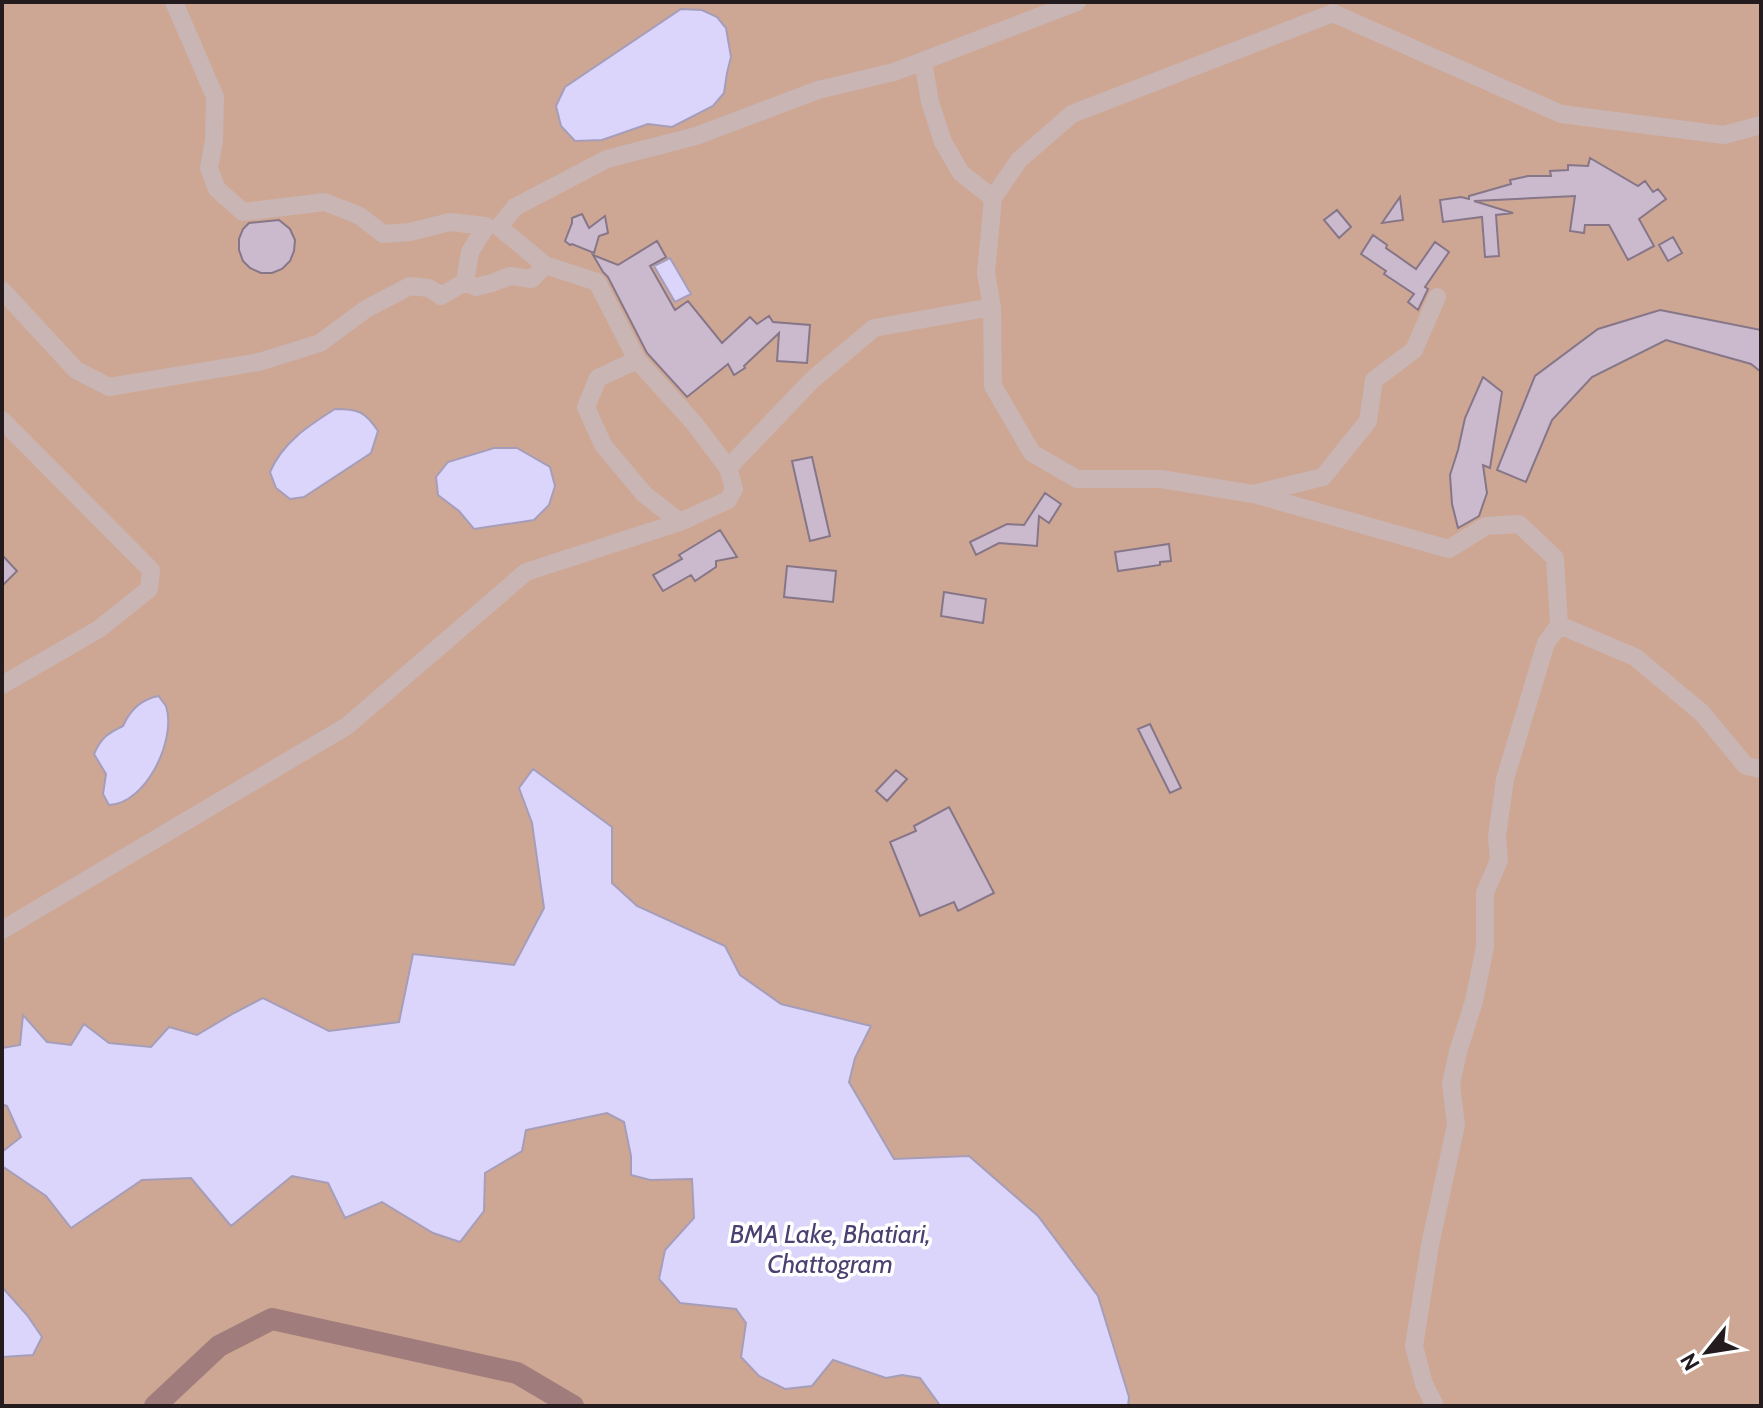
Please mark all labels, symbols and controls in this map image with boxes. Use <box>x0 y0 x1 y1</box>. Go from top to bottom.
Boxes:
water label: BMA Lake, Bhatiari, Chattogram <box>730 1218 930 1280</box>
north arrow <box>1667 1312 1747 1392</box>
text: N <box>1675 1348 1706 1375</box>

